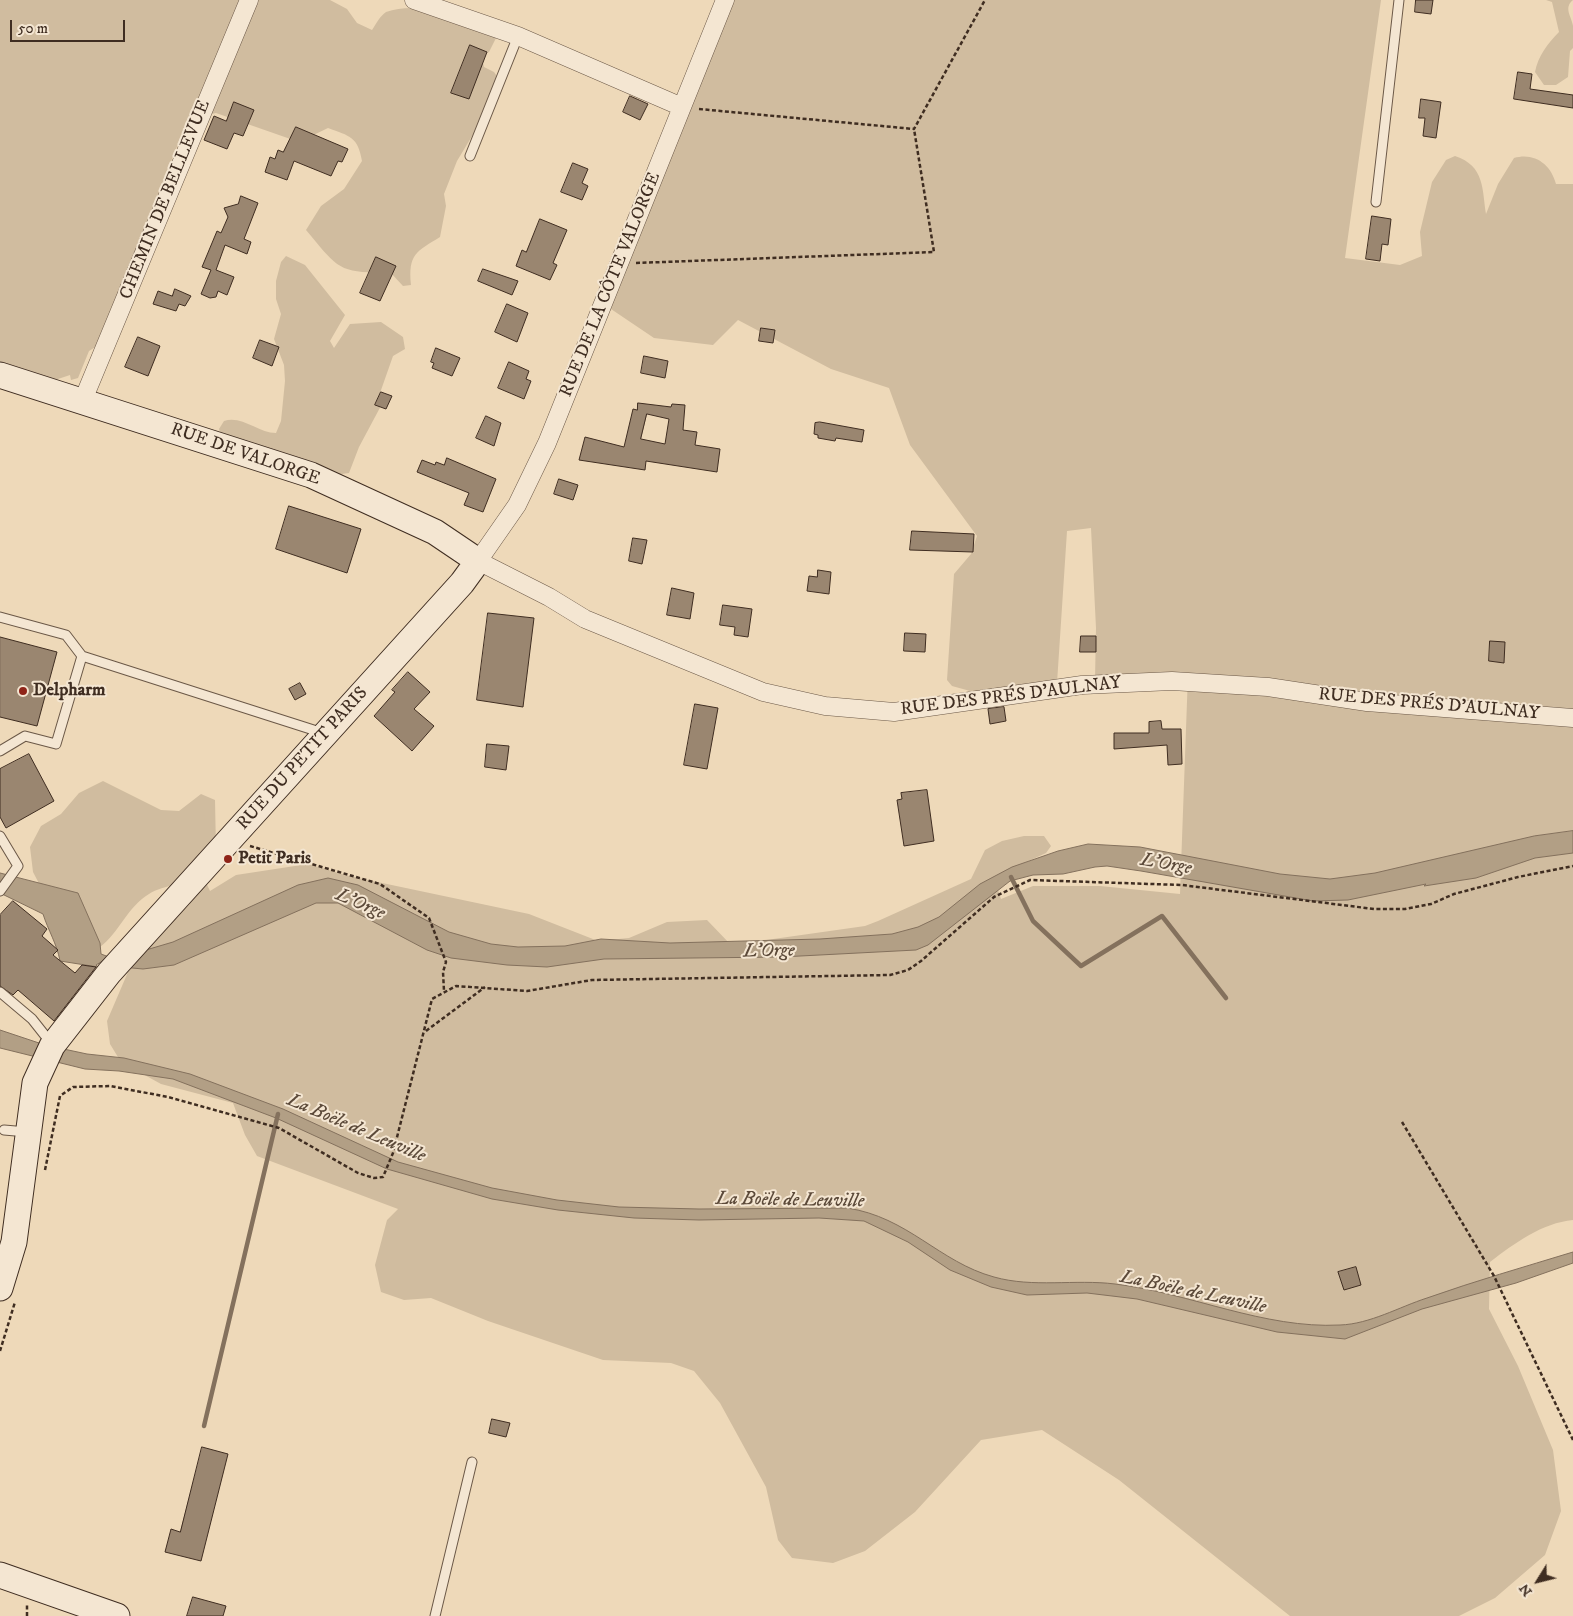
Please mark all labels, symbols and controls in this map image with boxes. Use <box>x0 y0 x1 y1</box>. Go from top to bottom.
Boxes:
scale bar <box>12 10 128 42</box>
text: 50 m <box>18 19 48 38</box>
street label: CHEMIN DE BELLEVUE <box>116 97 216 303</box>
street label: RUE DE LA CÔTE VALORGE <box>556 170 666 400</box>
street label: RUE DE VALORGE <box>167 419 323 491</box>
street label: RUE DES PRÉS D'AULNAY <box>899 673 1123 721</box>
place label: Delpharm <box>33 680 106 702</box>
street label: RUE DU PETIT PARIS <box>233 683 373 835</box>
marker: Delpharm <box>17 685 29 697</box>
street label: RUE DES PRÉS D'AULNAY <box>1317 685 1541 725</box>
place label: Petit Paris <box>238 848 311 870</box>
water label: L'Orge <box>1139 849 1193 881</box>
marker: Petit Paris <box>222 853 234 865</box>
water label: L'Orge <box>332 884 388 926</box>
water label: L'Orge <box>743 940 795 964</box>
water label: La Boële de Leuville <box>283 1090 429 1168</box>
water label: La Boële de Leuville <box>716 1188 864 1214</box>
water label: La Boële de Leuville <box>1118 1266 1268 1320</box>
north arrow <box>1513 1556 1563 1606</box>
text: N <box>1515 1580 1537 1600</box>

